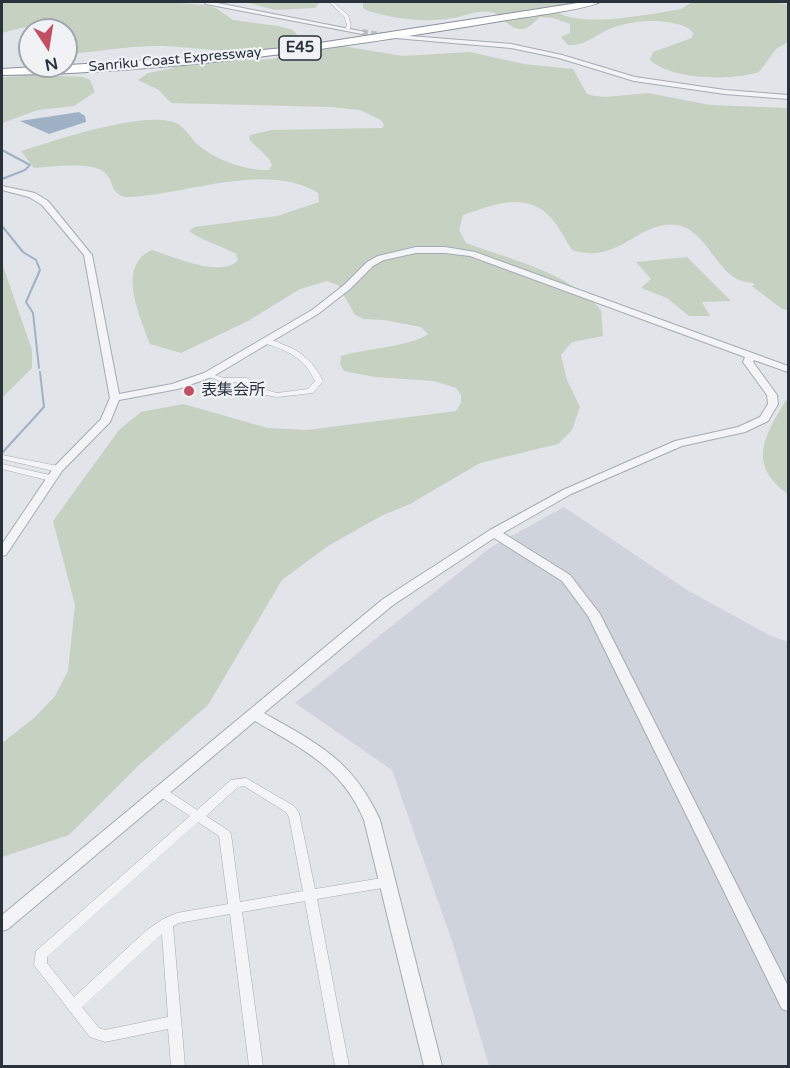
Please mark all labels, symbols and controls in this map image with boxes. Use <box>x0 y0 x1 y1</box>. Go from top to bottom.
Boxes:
north arrow <box>18 18 78 78</box>
road number: E45 <box>279 36 321 60</box>
street label: Sanriku Coast Expressway <box>88 44 262 76</box>
text: N <box>43 53 60 75</box>
place label: 表集会所 <box>201 381 265 401</box>
marker: 表集会所 <box>182 384 196 398</box>

